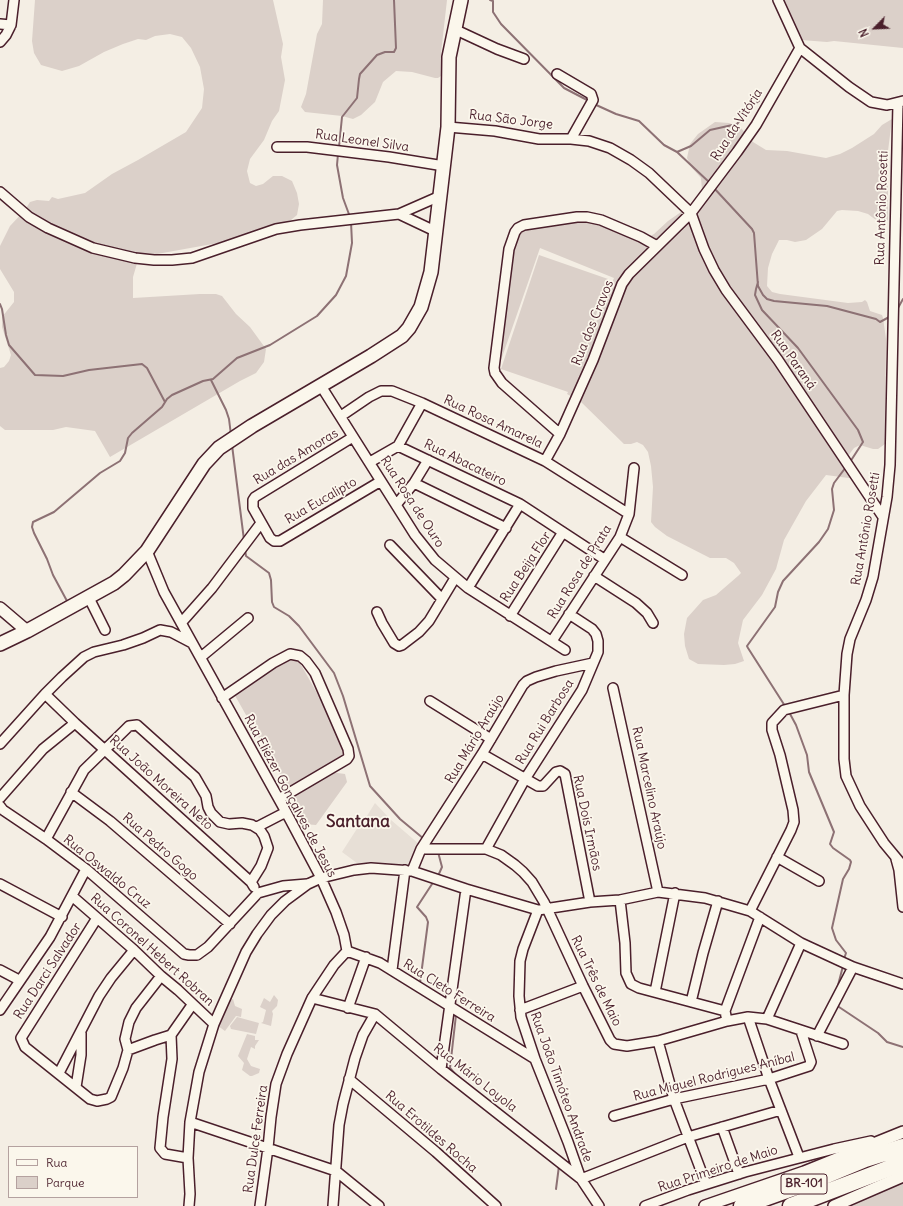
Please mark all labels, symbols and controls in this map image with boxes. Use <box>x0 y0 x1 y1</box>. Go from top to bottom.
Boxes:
north arrow <box>855 8 895 48</box>
text: N <box>856 27 872 39</box>
street label: Rua da Vitória <box>708 86 766 164</box>
street label: Rua São Jorge <box>468 107 554 133</box>
street label: Rua Leonel Silva <box>314 127 410 155</box>
street label: Rua Antônio Rosetti <box>872 150 892 266</box>
street label: Rua dos Cravos <box>569 278 617 368</box>
street label: Rua Paraná <box>767 327 819 393</box>
street label: Rua Rosa Amarela <box>441 392 545 452</box>
street label: Rua das Amoras <box>251 426 341 488</box>
street label: Rua Abacateiro <box>421 436 509 490</box>
street label: Rua Rosa de Ouro <box>377 453 447 551</box>
street label: Rua Antônio Rosetti <box>848 471 884 587</box>
street label: Rua Eucalipto <box>282 474 360 528</box>
street label: Rua Rosa de Prata <box>545 522 615 622</box>
street label: Rua Beija Flor <box>497 529 555 605</box>
street label: Rua Rui Barbosa <box>513 677 577 767</box>
street label: Rua Mário Araújo <box>442 692 508 786</box>
street label: Rua Eliézer Gonçalves de Jesus <box>240 712 340 880</box>
street label: Rua Marcelino Araújo <box>628 725 670 851</box>
street label: Rua João Moreira Neto <box>106 732 216 834</box>
street label: Rua Dois Irmãos <box>569 774 605 872</box>
street label: Rua Pedro Gogo <box>119 810 201 884</box>
district label: Santana <box>326 812 390 832</box>
street label: Rua Oswaldo Cruz <box>60 832 154 912</box>
street label: Rua Coronel Hebert Robran <box>87 890 217 1010</box>
street label: Rua Darci Salvador <box>11 920 85 1022</box>
street label: Rua Três de Maio <box>567 933 625 1029</box>
street label: Rua Cleto Ferreira <box>400 956 498 1026</box>
street label: Rua João Timóteo Andrade <box>527 1010 595 1164</box>
street label: Rua Mário Loyola <box>430 1040 520 1116</box>
street label: Rua Miguel Rodrigues Aníbal <box>632 1049 796 1105</box>
street label: Rua Dulce Ferreira <box>241 1084 271 1194</box>
street label: Rua Erotildes Rocha <box>382 1088 480 1176</box>
street label: Rua Primeiro de Maio <box>656 1142 780 1196</box>
legend <box>8 1146 138 1198</box>
text: Rua <box>46 1155 67 1170</box>
road number: BR-101 <box>781 1174 827 1194</box>
text: Parque <box>46 1175 85 1190</box>

